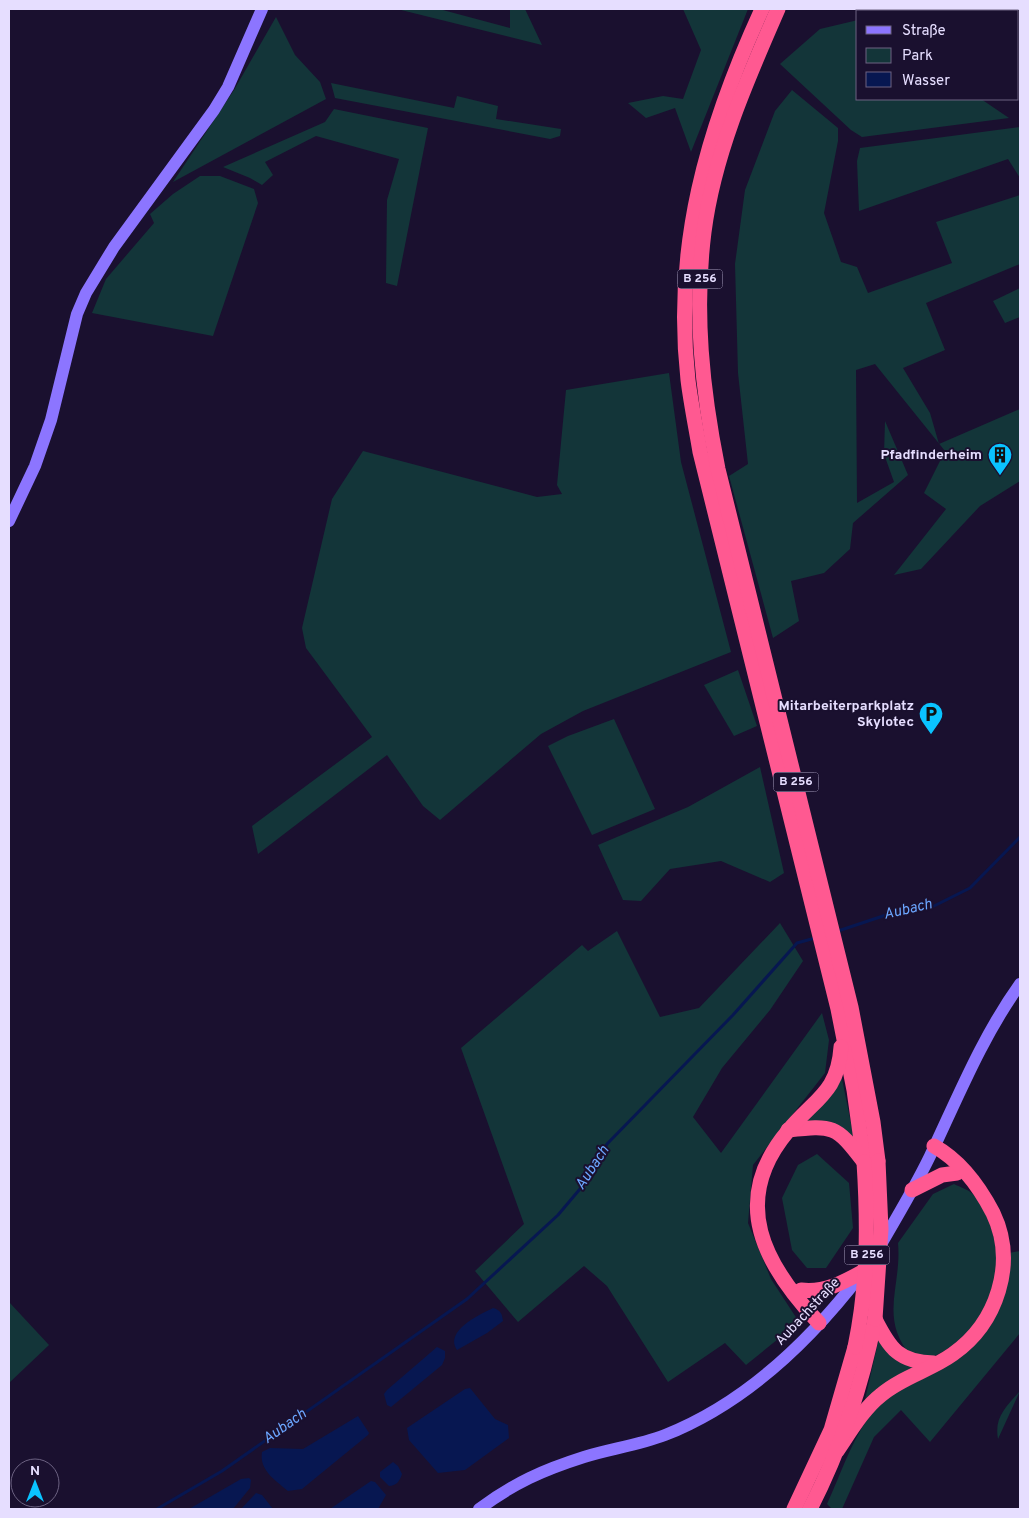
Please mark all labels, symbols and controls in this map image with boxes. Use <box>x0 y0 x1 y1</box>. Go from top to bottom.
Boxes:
legend <box>856 10 1019 100</box>
text: Straße <box>902 22 946 41</box>
text: Park <box>902 47 933 66</box>
text: Wasser <box>902 72 950 91</box>
road number: B 256 <box>678 270 722 288</box>
building icon: Pfadfinderheim <box>987 442 1013 476</box>
place label: Pfadfinderheim <box>881 447 982 464</box>
place label: Mitarbeiterparkplatz Skylotec <box>778 698 914 731</box>
parking icon: Mitarbeiterparkplatz Skylotec <box>918 701 944 735</box>
road number: B 256 <box>774 772 818 792</box>
water label: Aubach <box>882 895 934 925</box>
water label: Aubach <box>572 1142 614 1194</box>
road number: B 256 <box>844 1246 890 1264</box>
street label: Aubachstraße <box>772 1274 844 1350</box>
water label: Aubach <box>259 1405 311 1449</box>
north arrow <box>10 1458 60 1508</box>
text: N <box>30 1463 40 1480</box>

